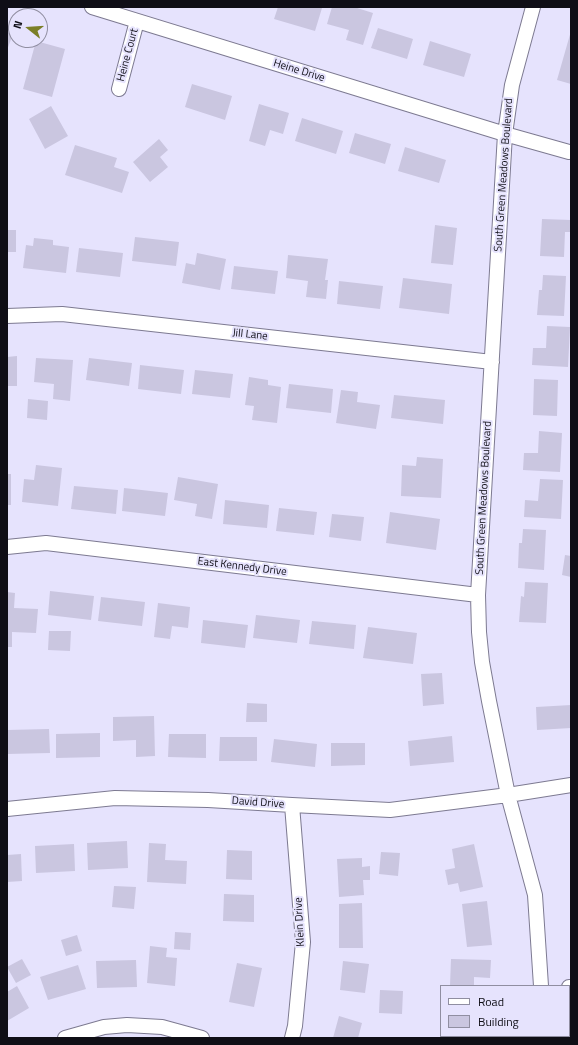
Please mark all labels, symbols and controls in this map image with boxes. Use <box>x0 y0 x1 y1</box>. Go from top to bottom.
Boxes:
north arrow <box>8 8 48 48</box>
text: N <box>9 19 26 31</box>
street label: Heine Court <box>115 27 141 83</box>
street label: Heine Drive <box>272 57 326 85</box>
street label: South Green Meadows Boulevard <box>492 98 516 252</box>
street label: Jill Lane <box>232 327 268 343</box>
street label: South Green Meadows Boulevard <box>473 421 495 575</box>
street label: East Kennedy Drive <box>197 555 287 579</box>
street label: David Drive <box>231 795 285 811</box>
street label: Klein Drive <box>292 897 308 947</box>
legend <box>440 985 570 1037</box>
text: Road <box>478 992 504 1011</box>
text: Building <box>478 1012 519 1031</box>

